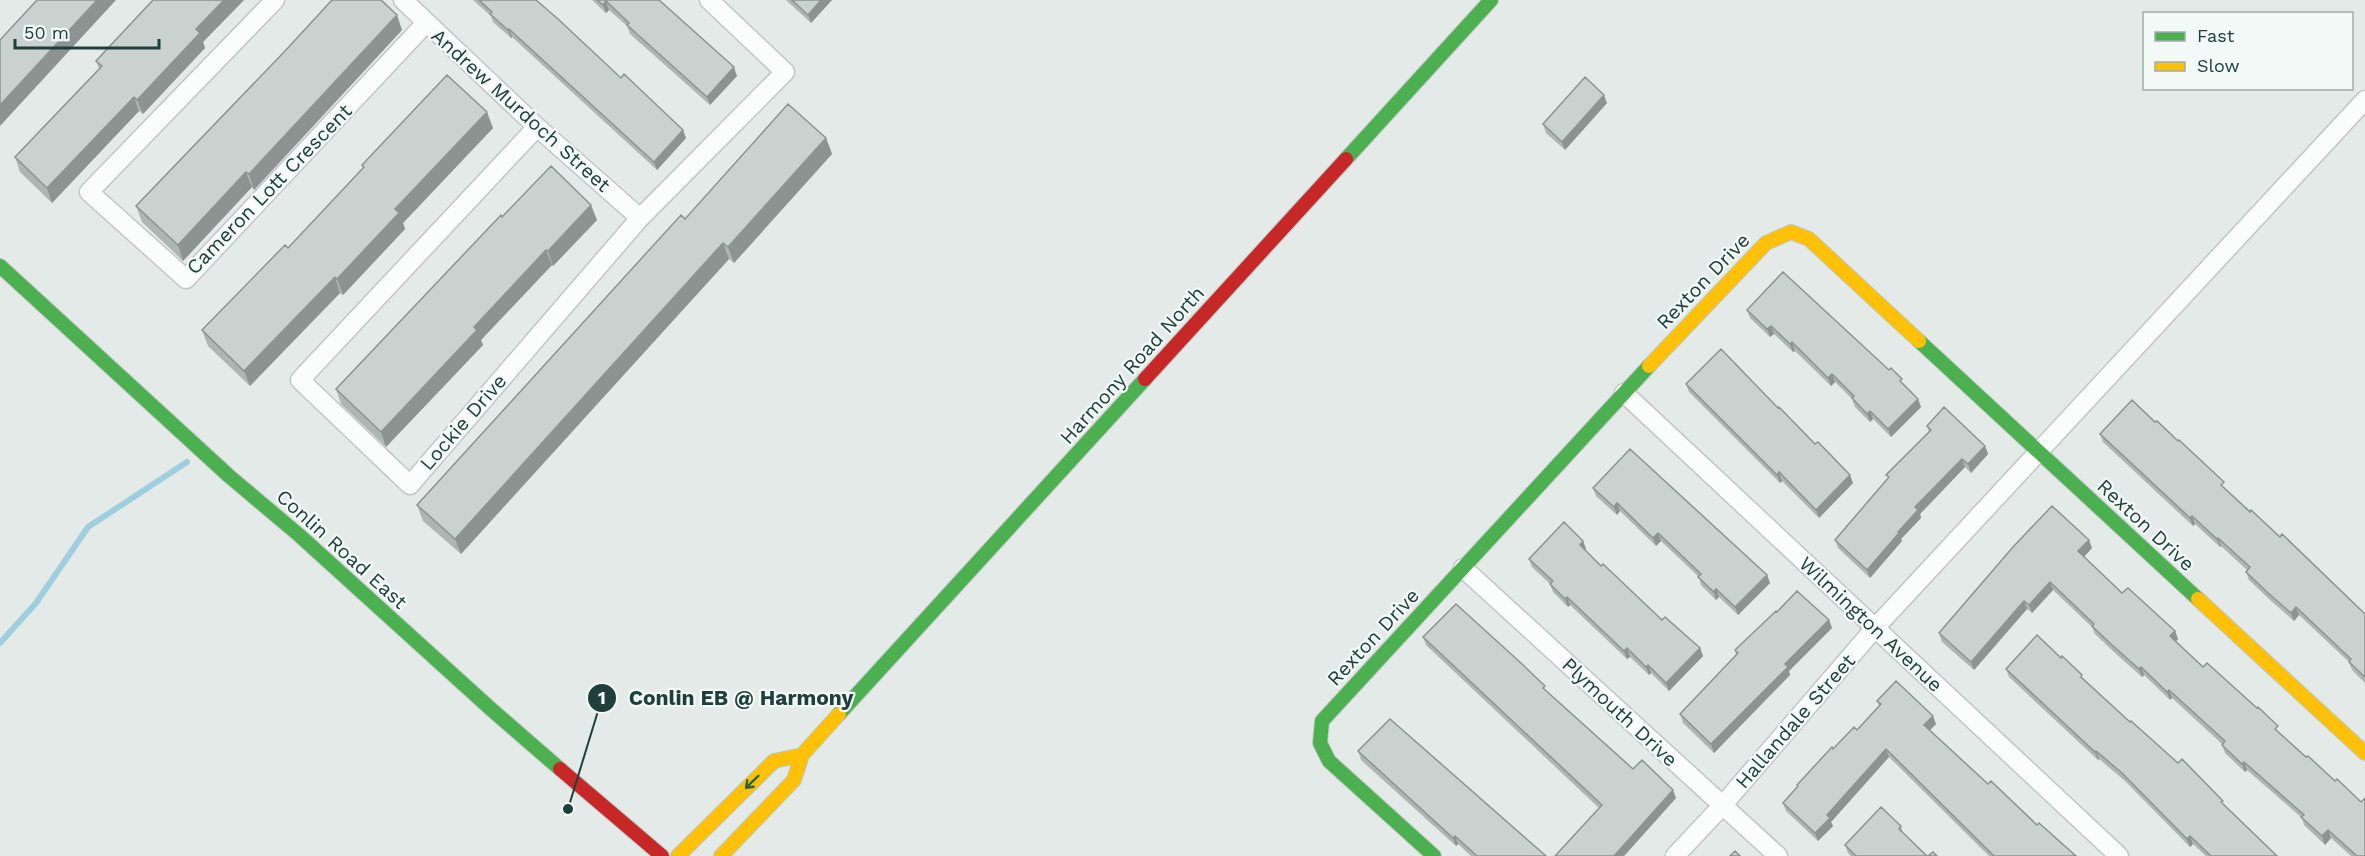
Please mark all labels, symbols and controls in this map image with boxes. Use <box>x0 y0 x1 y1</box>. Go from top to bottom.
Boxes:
scale bar <box>15 12 159 50</box>
legend <box>2143 12 2353 90</box>
text: 50 m <box>24 22 69 43</box>
street label: Andrew Murdoch Street <box>427 23 616 197</box>
text: Fast <box>2197 25 2235 46</box>
text: Slow <box>2197 55 2240 76</box>
street label: Cameron Lott Crescent <box>181 98 357 279</box>
street label: Rexton Drive <box>1651 228 1755 334</box>
street label: Harmony Road North <box>1055 281 1209 449</box>
street label: Lockie Drive <box>415 369 511 475</box>
street label: Rexton Drive <box>2092 474 2200 576</box>
street label: Conlin Road East <box>272 484 413 614</box>
street label: Wilmington Avenue <box>1794 551 1948 697</box>
street label: Rexton Drive <box>1322 583 1424 691</box>
street label: Hallandale Street <box>1730 648 1860 793</box>
street label: Plymouth Drive <box>1557 652 1683 772</box>
callout: Conlin EB @ Harmony <box>587 679 866 718</box>
text: Conlin EB @ Harmony <box>629 685 853 710</box>
text: 1 <box>598 687 606 708</box>
one-way arrow <box>745 774 760 789</box>

